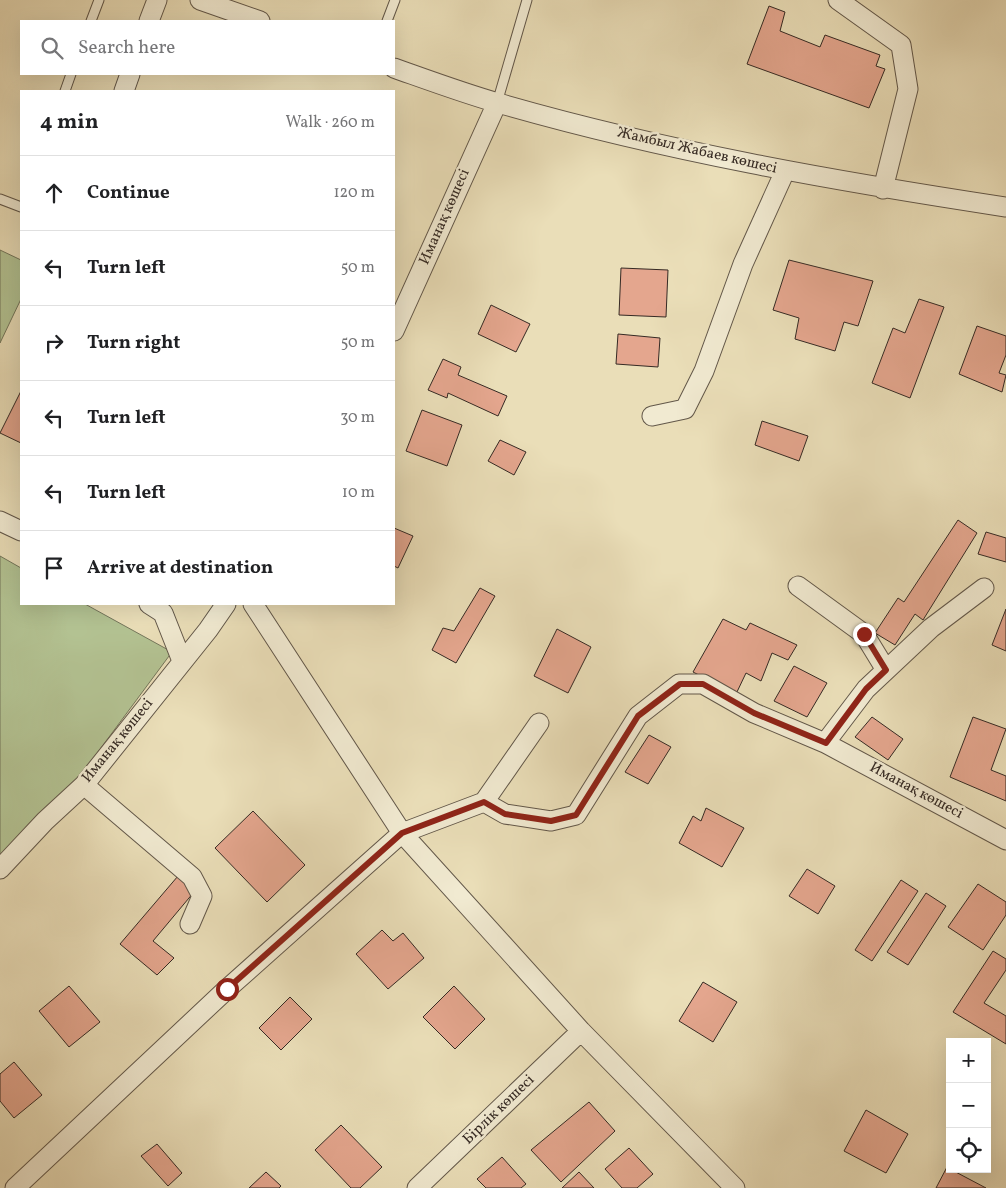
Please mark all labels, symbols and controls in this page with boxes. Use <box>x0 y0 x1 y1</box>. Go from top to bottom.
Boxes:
search box <box>20 20 395 75</box>
icon: search <box>38 34 66 62</box>
text: Search here <box>78 35 175 61</box>
text: 4 min <box>40 108 99 137</box>
text: Walk · 260 m <box>285 112 375 134</box>
street label: Жамбыл Жабаев көшесі <box>615 122 779 180</box>
street label: Иманақ көшесі <box>414 166 476 268</box>
icon: ahead <box>40 179 68 207</box>
text: Continue <box>87 180 170 206</box>
text: 120 m <box>333 182 375 204</box>
icon: left <box>40 254 68 282</box>
text: Turn left <box>87 255 166 281</box>
text: 50 m <box>341 257 375 279</box>
icon: right <box>40 329 68 357</box>
text: Turn right <box>87 330 180 356</box>
text: 50 m <box>341 332 375 354</box>
icon: left <box>40 404 68 432</box>
text: Turn left <box>87 405 166 431</box>
text: 30 m <box>340 407 375 429</box>
icon: left <box>40 479 68 507</box>
text: Turn left <box>87 480 166 506</box>
text: 10 m <box>342 482 375 504</box>
icon: arrive <box>40 554 68 582</box>
text: Arrive at destination <box>87 555 273 581</box>
route end <box>853 623 876 646</box>
street label: Иманақ көшесі <box>77 694 159 788</box>
street label: Иманақ көшесі <box>866 758 966 824</box>
route start <box>216 978 239 1001</box>
map controls <box>946 1038 991 1173</box>
button: + <box>946 1038 991 1083</box>
street label: Бірлік көшесі <box>458 1070 540 1150</box>
button: − <box>946 1083 991 1128</box>
button: locate <box>946 1128 991 1173</box>

